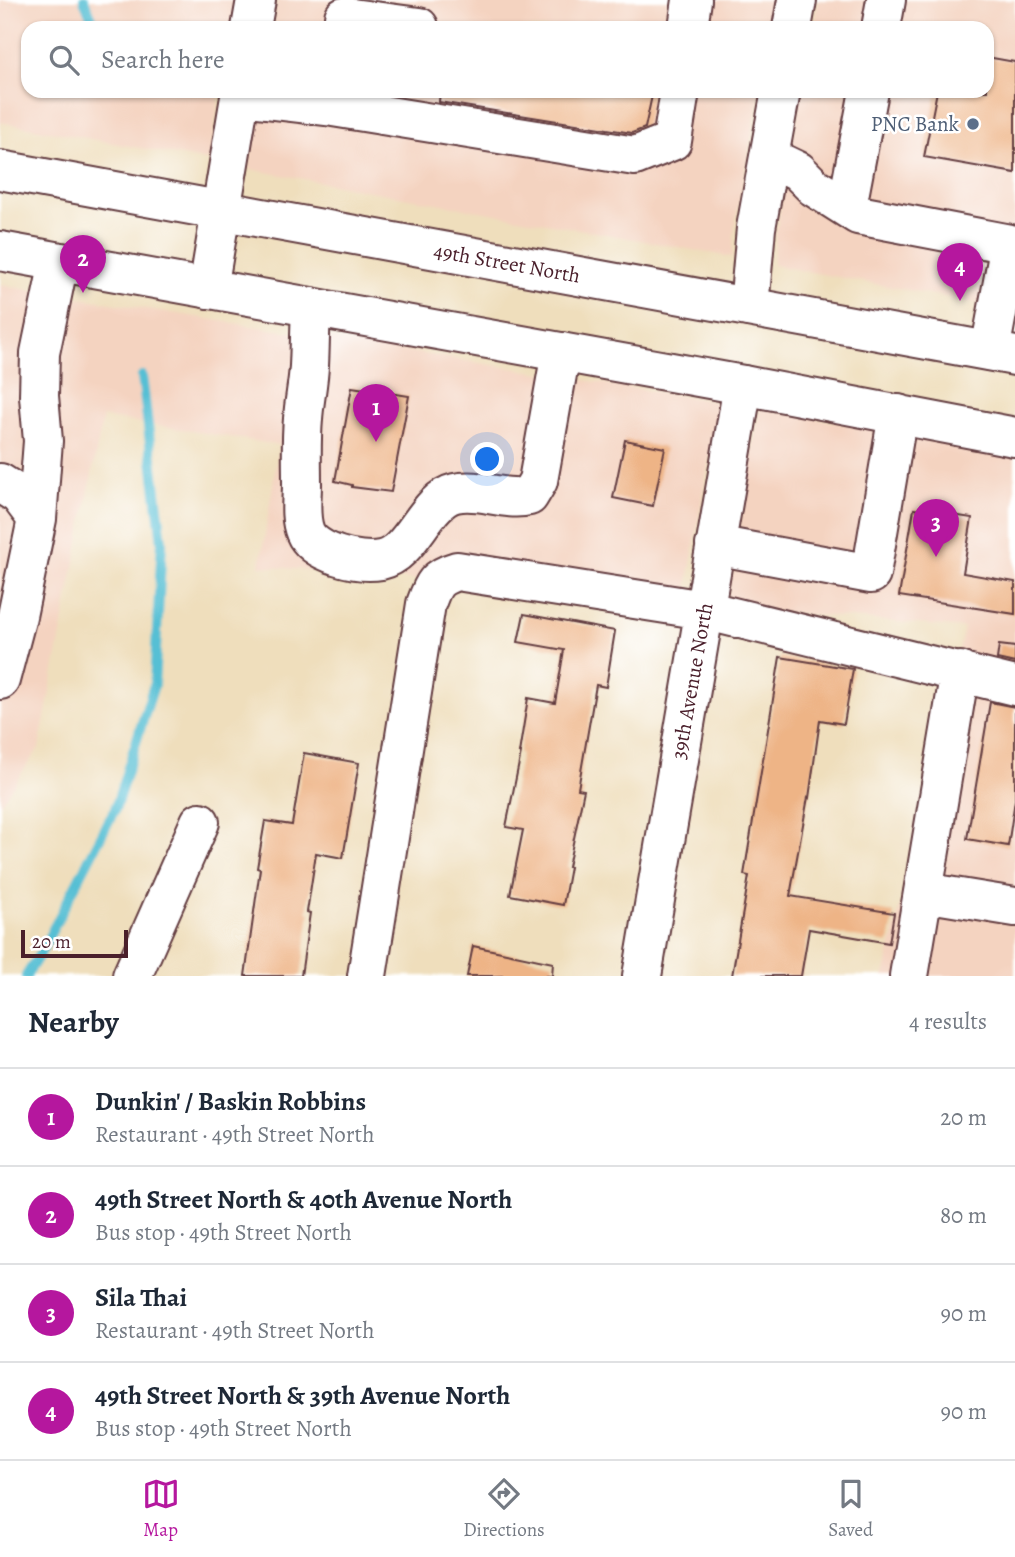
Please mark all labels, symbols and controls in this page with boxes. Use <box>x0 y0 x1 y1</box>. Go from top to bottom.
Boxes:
search box <box>21 21 994 98</box>
icon: search <box>45 41 83 79</box>
text: Search here <box>101 42 225 77</box>
place label: PNC Bank <box>871 110 960 138</box>
marker: PNC Bank <box>965 116 981 132</box>
pin: 2 <box>60 235 106 293</box>
street label: 49th Street North <box>431 236 583 290</box>
pin: 4 <box>937 243 983 301</box>
pin: 1 <box>353 384 399 442</box>
your location <box>470 442 504 476</box>
pin: 3 <box>913 499 959 557</box>
street label: 39th Avenue North <box>664 600 720 762</box>
scale bar <box>21 927 128 959</box>
text: 20 m <box>32 929 71 955</box>
text: Nearby <box>28 1002 119 1042</box>
text: 4 results <box>909 1006 987 1037</box>
text: Dunkin' / Baskin Robbins <box>95 1084 366 1119</box>
text: 1 <box>47 1102 55 1133</box>
text: 20 m <box>940 1102 987 1133</box>
text: Restaurant · 49th Street North <box>95 1119 374 1150</box>
text: 49th Street North & 40th Avenue North <box>95 1182 512 1217</box>
text: 2 <box>45 1200 57 1231</box>
text: 80 m <box>940 1200 987 1231</box>
text: Bus stop · 49th Street North <box>95 1217 352 1248</box>
text: Sila Thai <box>95 1280 187 1315</box>
text: 3 <box>46 1298 56 1329</box>
text: 90 m <box>941 1298 987 1329</box>
text: Restaurant · 49th Street North <box>95 1315 374 1346</box>
text: 49th Street North & 39th Avenue North <box>95 1378 510 1413</box>
text: 4 <box>46 1396 56 1427</box>
text: 90 m <box>941 1396 987 1427</box>
text: Bus stop · 49th Street North <box>95 1413 352 1444</box>
tab: Map <box>142 1475 180 1543</box>
tab: Directions <box>463 1475 545 1543</box>
tab: Saved <box>828 1475 873 1543</box>

